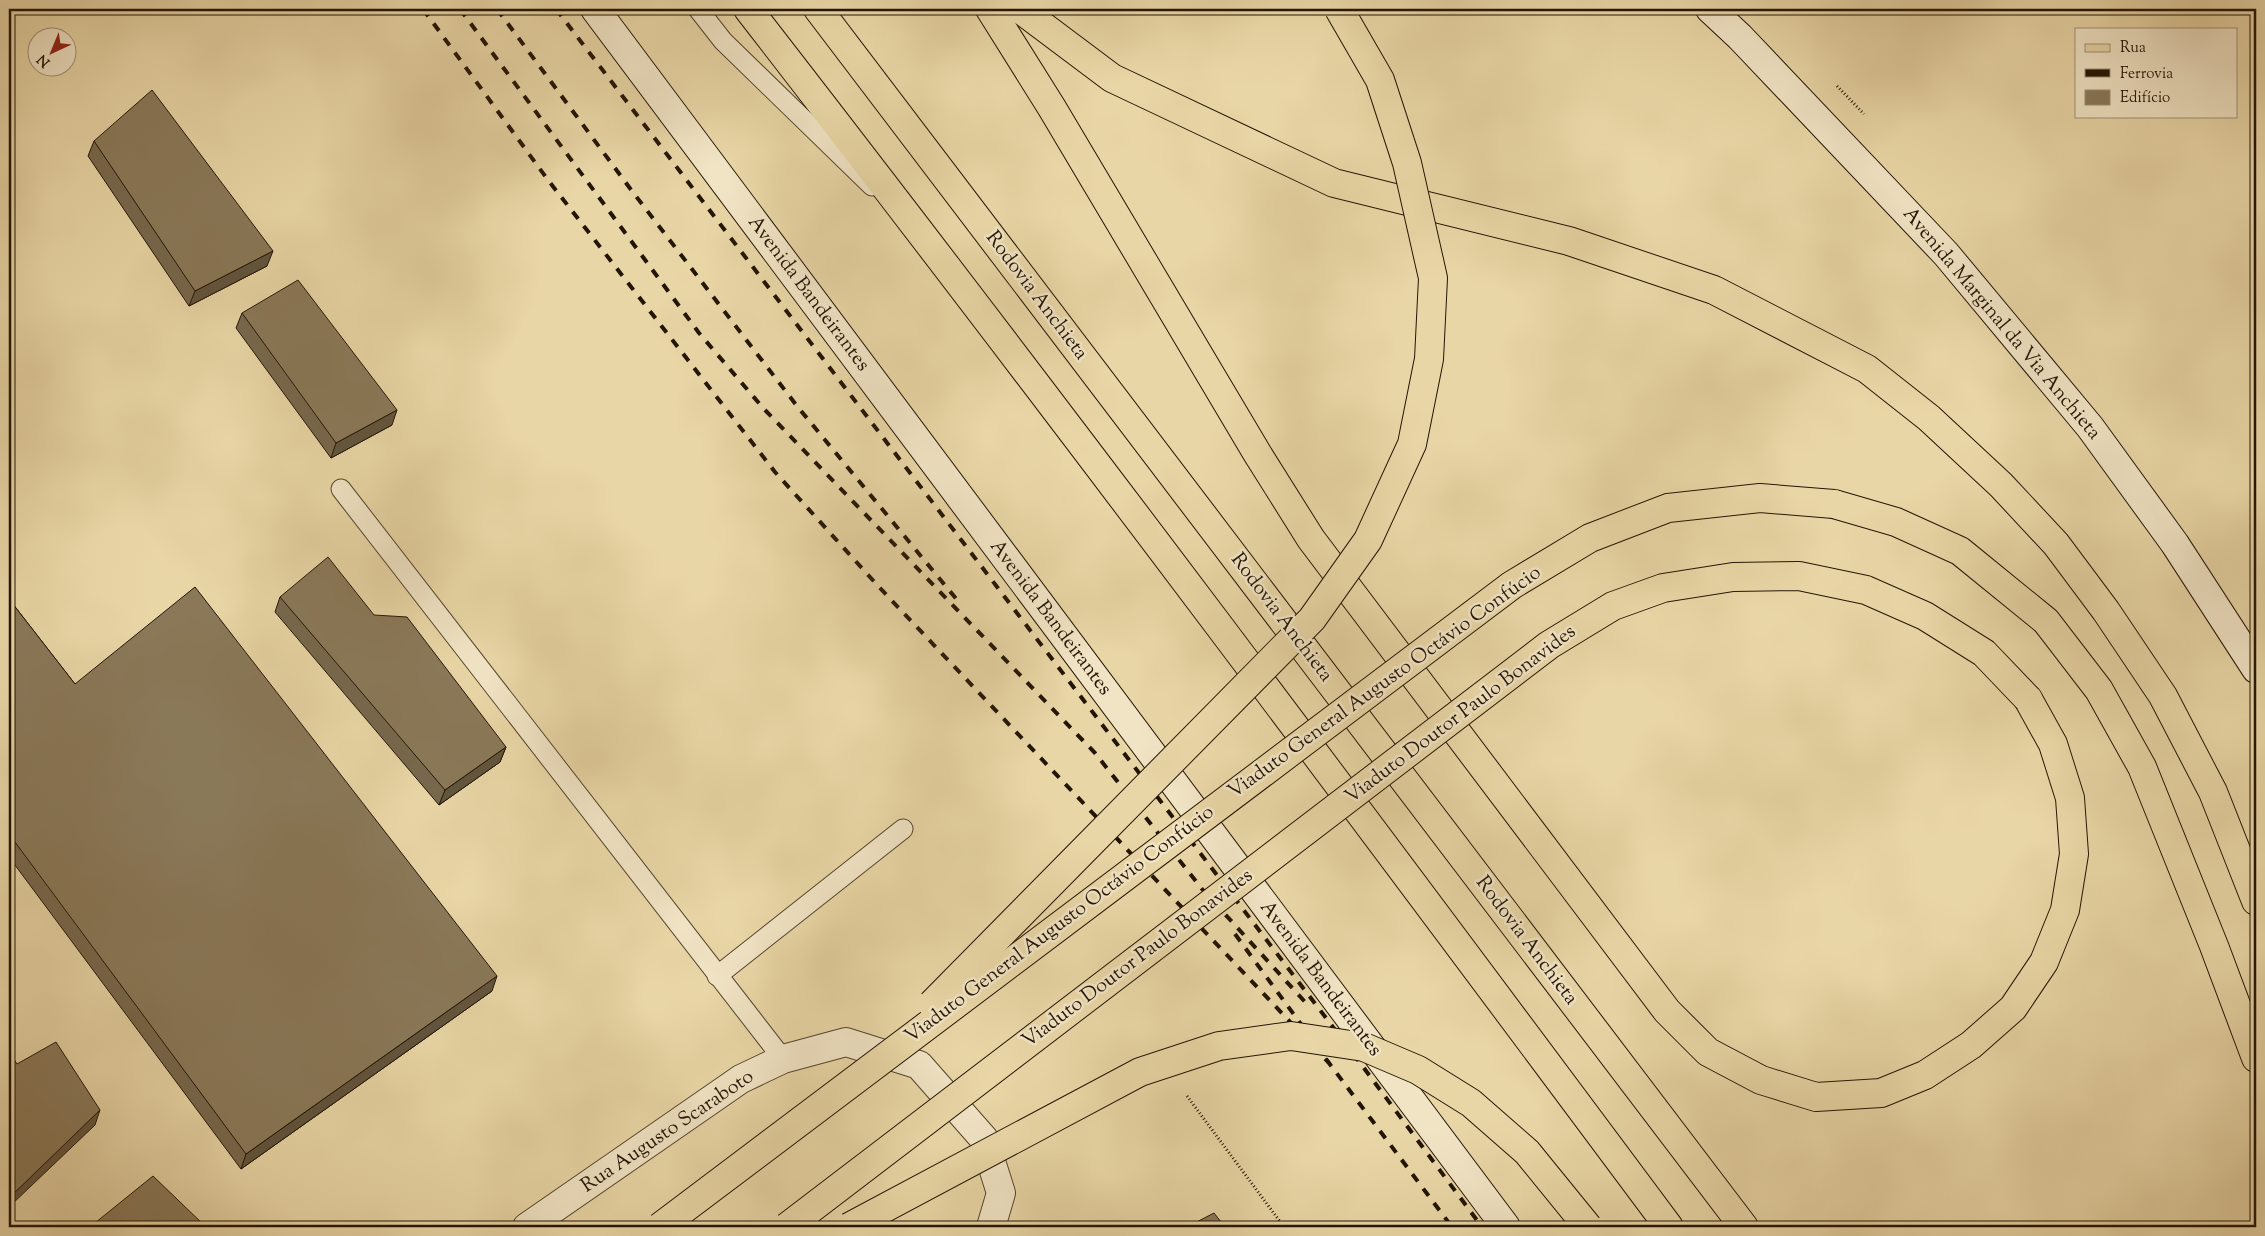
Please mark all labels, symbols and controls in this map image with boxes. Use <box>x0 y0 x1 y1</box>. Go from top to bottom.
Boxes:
north arrow <box>28 28 78 78</box>
legend <box>2075 28 2238 118</box>
text: Rua <box>2120 38 2146 59</box>
text: N <box>33 49 55 71</box>
text: Ferrovia <box>2120 64 2173 85</box>
text: Edifício <box>2120 88 2170 109</box>
street label: Avenida Marginal da Via Anchieta <box>1895 201 2107 447</box>
street label: Avenida Bandeirantes <box>740 210 876 378</box>
street label: Rodovia Anchieta <box>978 225 1094 367</box>
street label: Avenida Bandeirantes <box>982 534 1118 702</box>
street label: Rodovia Anchieta <box>1223 547 1339 689</box>
street label: Viaduto General Augusto Octávio Confúcio <box>1222 559 1548 807</box>
street label: Viaduto Doutor Paulo Bonavides <box>1339 618 1583 812</box>
street label: Viaduto General Augusto Octávio Confúcio <box>899 799 1221 1051</box>
street label: Viaduto Doutor Paulo Bonavides <box>1016 862 1260 1056</box>
street label: Rodovia Anchieta <box>1468 870 1584 1012</box>
street label: Avenida Bandeirantes <box>1252 895 1388 1063</box>
street label: Rua Augusto Scaraboto <box>576 1063 760 1201</box>

